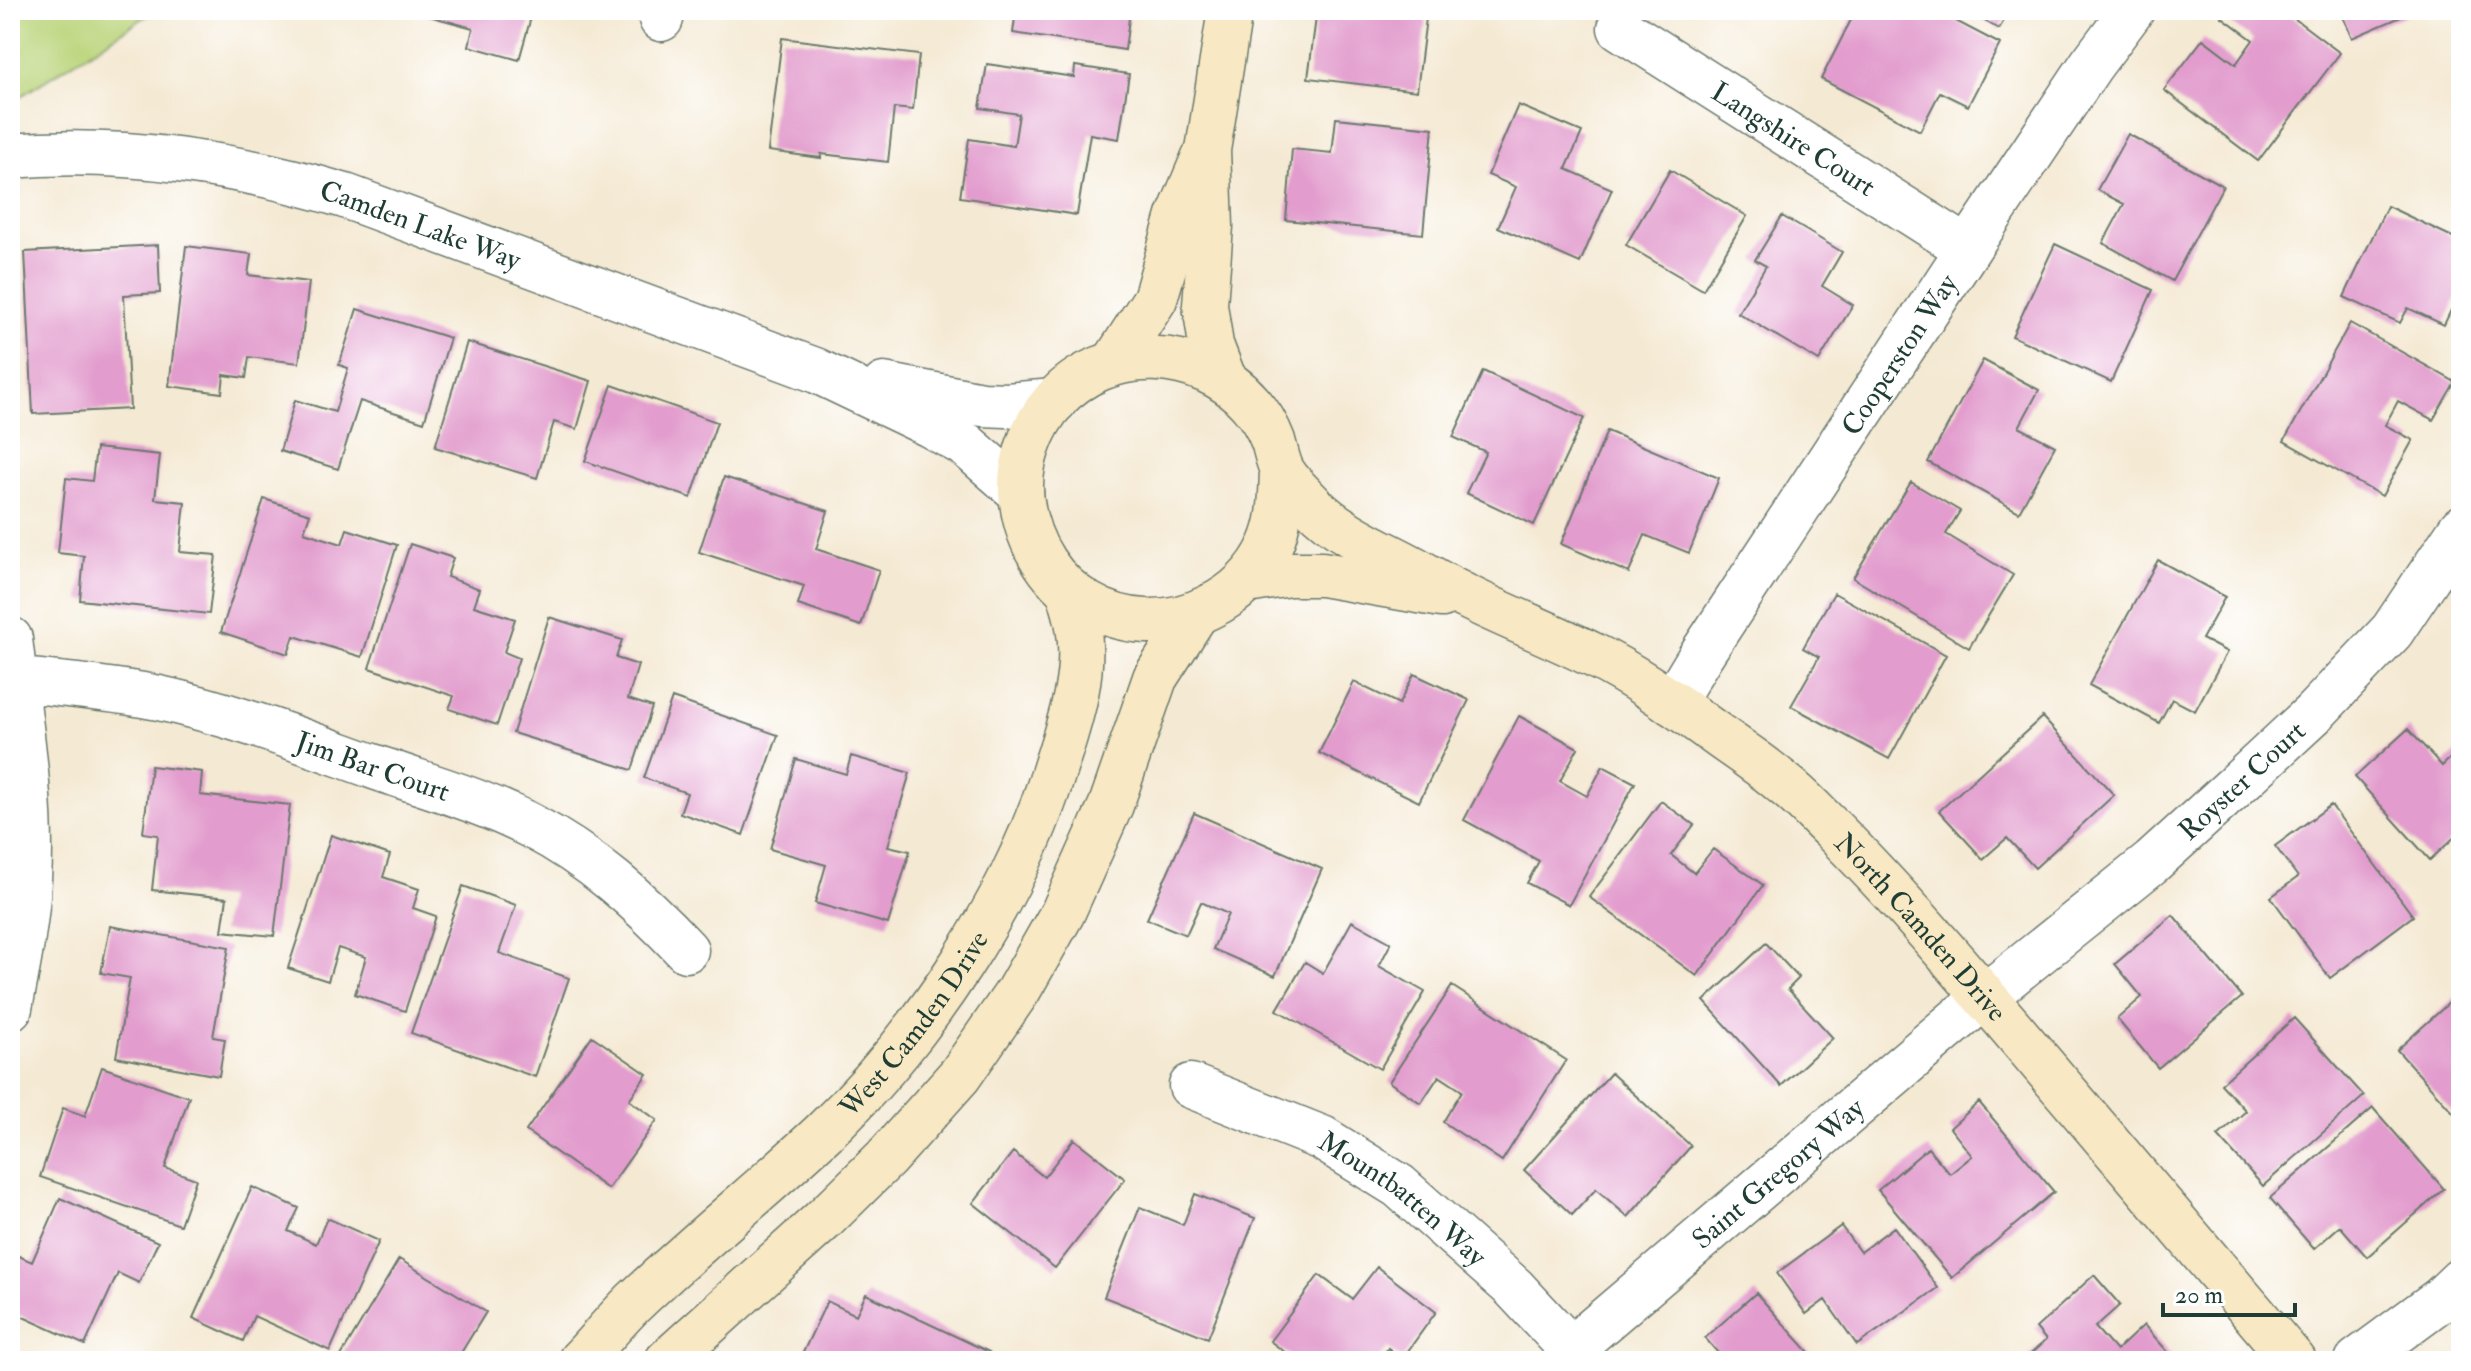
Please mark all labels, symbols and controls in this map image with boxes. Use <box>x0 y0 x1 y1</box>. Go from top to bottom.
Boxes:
street label: Langshire Court <box>1704 75 1882 205</box>
street label: Camden Lake Way <box>316 174 526 279</box>
street label: Cooperston Way <box>1834 267 1966 442</box>
street label: Royster Court <box>2172 714 2313 848</box>
street label: Jim Bar Court <box>290 724 454 810</box>
street label: North Camden Drive <box>1827 826 2014 1029</box>
street label: West Camden Drive <box>832 925 997 1126</box>
street label: Saint Gregory Way <box>1685 1091 1872 1257</box>
street label: Mountbatten Way <box>1312 1124 1494 1275</box>
scale bar <box>2163 1267 2295 1317</box>
text: 20 m <box>2175 1280 2224 1311</box>

